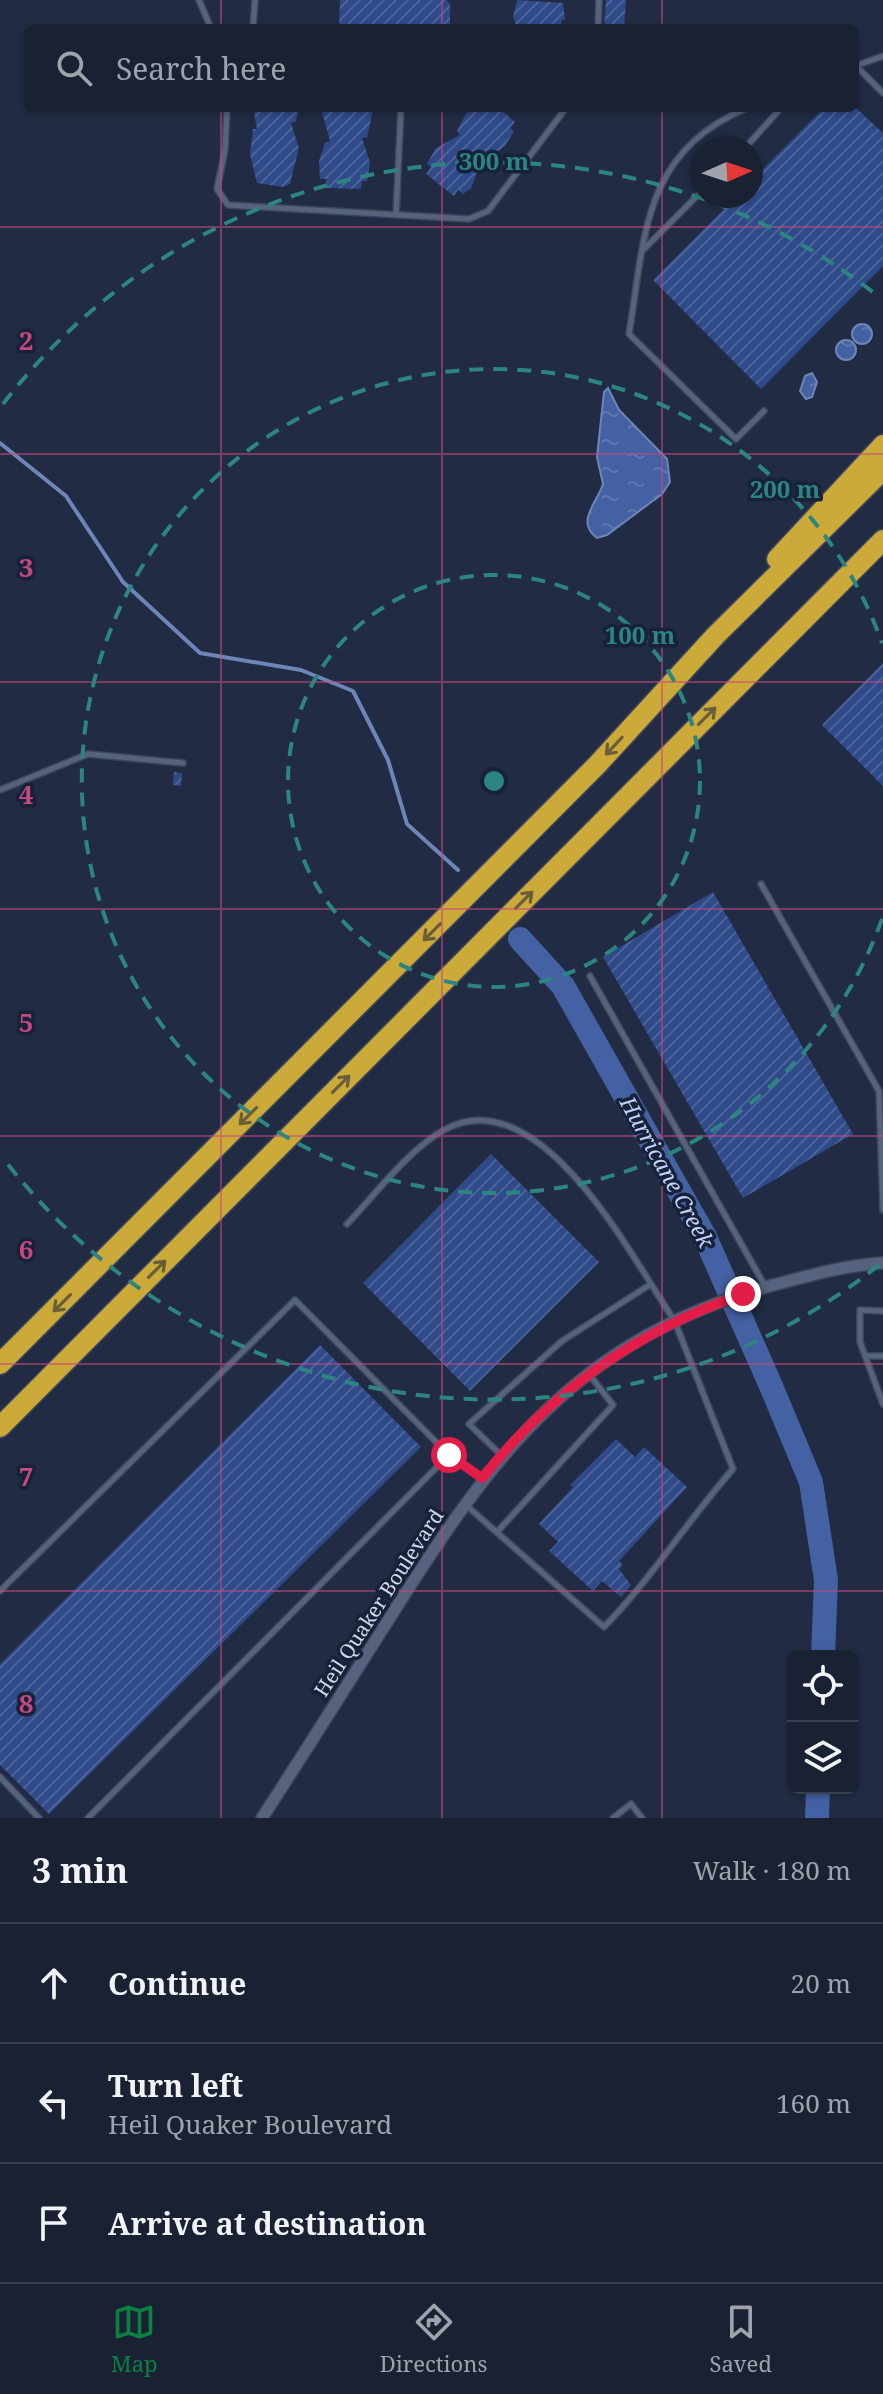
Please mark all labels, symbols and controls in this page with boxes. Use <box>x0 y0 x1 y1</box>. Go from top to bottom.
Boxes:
search box <box>24 24 859 112</box>
icon: search <box>52 46 96 90</box>
text: Search here <box>116 48 286 89</box>
north arrow <box>691 136 763 208</box>
text: 300 m <box>459 144 530 177</box>
text: 2 <box>19 322 33 358</box>
text: 200 m <box>750 472 821 505</box>
text: 3 <box>19 549 33 585</box>
text: 100 m <box>605 618 676 651</box>
one-way arrow <box>697 707 716 726</box>
one-way arrow <box>605 736 623 756</box>
centre of rings <box>480 767 508 795</box>
text: 4 <box>19 776 34 812</box>
one-way arrow <box>514 891 533 910</box>
one-way arrow <box>422 922 441 942</box>
text: 5 <box>19 1004 33 1040</box>
one-way arrow <box>330 1075 350 1095</box>
water label: Hurricane Creek <box>613 1089 723 1254</box>
one-way arrow <box>239 1106 258 1126</box>
text: 6 <box>19 1231 33 1267</box>
one-way arrow <box>147 1260 166 1279</box>
route end <box>725 1276 761 1312</box>
one-way arrow <box>53 1293 72 1312</box>
route start <box>431 1437 467 1473</box>
text: 7 <box>19 1458 33 1494</box>
street label: Heil Quaker Boulevard <box>308 1504 449 1702</box>
map controls <box>787 1650 859 1794</box>
button: locate <box>787 1650 859 1722</box>
text: 8 <box>19 1685 33 1721</box>
button: layers <box>787 1722 859 1794</box>
text: 3 min <box>32 1847 128 1893</box>
text: Walk · 180 m <box>693 1852 851 1888</box>
icon: ahead <box>32 1961 76 2005</box>
text: Continue <box>108 1963 246 2004</box>
text: 20 m <box>791 1965 851 2001</box>
text: Turn left <box>108 2065 243 2106</box>
icon: left <box>32 2081 76 2125</box>
text: 160 m <box>776 2085 851 2121</box>
text: Heil Quaker Boulevard <box>108 2106 392 2142</box>
icon: arrive <box>32 2201 76 2245</box>
text: Arrive at destination <box>108 2203 427 2244</box>
tab: Map <box>111 2300 158 2378</box>
tab: Directions <box>380 2300 487 2378</box>
tab: Saved <box>710 2300 772 2378</box>

